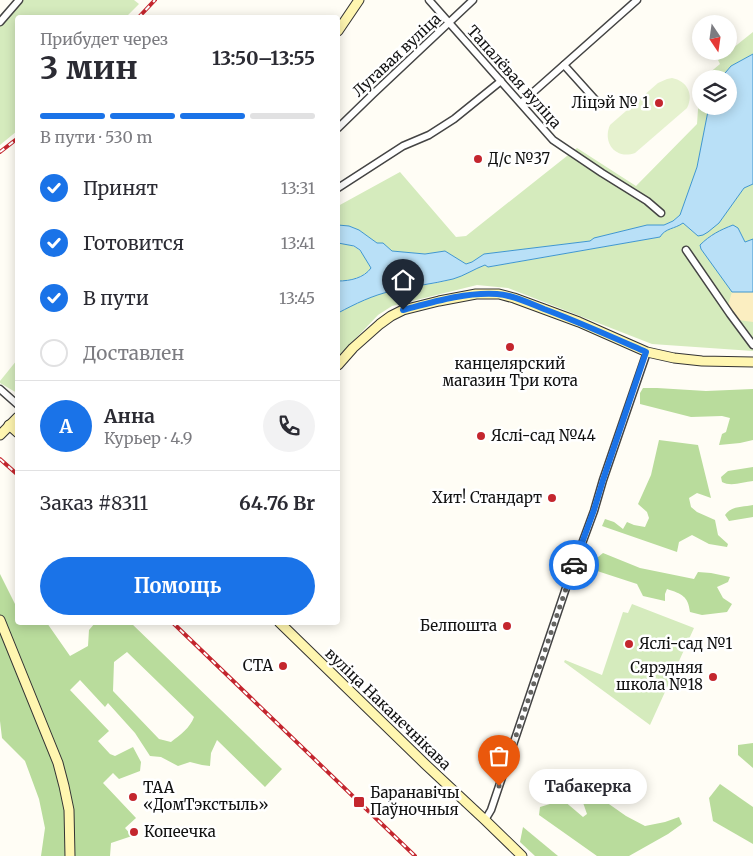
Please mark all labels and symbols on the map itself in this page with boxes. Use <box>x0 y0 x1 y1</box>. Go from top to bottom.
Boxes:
street label: Лугавая вуліца <box>349 9 445 100</box>
north arrow <box>692 15 738 60</box>
street label: Тапалёвая вуліца <box>463 21 566 132</box>
place label: Ліцэй № 1 <box>572 93 649 112</box>
marker: Ліцэй № 1 <box>653 97 665 109</box>
place label: Д/с №37 <box>488 149 551 168</box>
marker: Д/с №37 <box>472 153 484 165</box>
pin <box>382 259 424 310</box>
marker: канцелярский магазин Три кота <box>504 341 516 353</box>
place label: канцелярский магазин Три кота <box>442 354 578 390</box>
place label: Яслі-сад №44 <box>491 426 596 445</box>
marker: Яслі-сад №44 <box>475 430 487 442</box>
place label: Хит! Стандарт <box>432 488 542 507</box>
marker: Хит! Стандарт <box>546 492 558 504</box>
courier <box>549 540 599 590</box>
place label: Белпошта <box>420 616 497 635</box>
marker: Белпошта <box>501 620 513 632</box>
place label: Яслі-сад №1 <box>639 634 733 653</box>
marker: Яслі-сад №1 <box>623 638 635 650</box>
street label: вуліца Наканечнікава <box>321 644 455 774</box>
place label: СТА <box>243 656 273 675</box>
place label: Сярэдняя школа №18 <box>616 658 703 694</box>
marker: СТА <box>277 660 289 672</box>
marker: Сярэдняя школа №18 <box>707 671 719 683</box>
pin <box>478 735 520 786</box>
callout: Табакерка <box>529 768 646 804</box>
place label: ТАА «ДомТэкстыль» <box>143 778 269 814</box>
place label: Баранавічы Паўночныя <box>370 783 460 819</box>
marker: ТАА «ДомТэкстыль» <box>127 791 139 803</box>
marker: Баранавічы Паўночныя <box>352 795 366 809</box>
place label: Копеечка <box>144 822 216 841</box>
marker: Копеечка <box>128 826 140 838</box>

